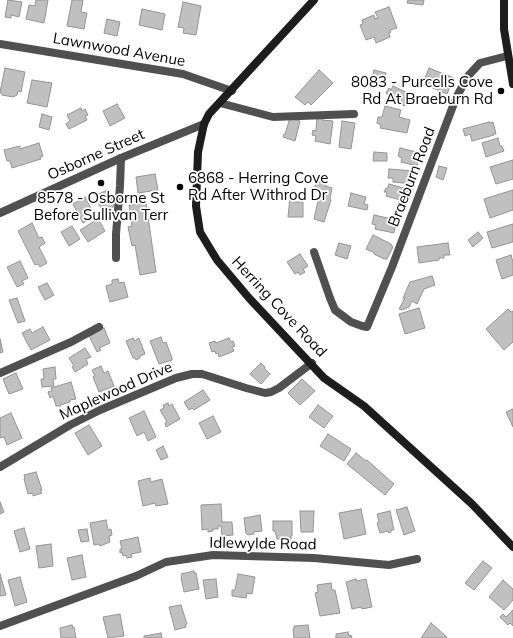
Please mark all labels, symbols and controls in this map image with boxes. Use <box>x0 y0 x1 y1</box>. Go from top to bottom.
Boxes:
street label: Lawnwood Avenue <box>51 29 187 71</box>
place label: 8083 - Purcells Cove Rd At Braeburn Rd <box>351 73 493 108</box>
marker: 8083 - Purcells Cove Rd At Braeburn Rd <box>496 86 506 96</box>
street label: Braeburn Road <box>385 125 439 229</box>
street label: Osborne Street <box>45 126 147 184</box>
place label: 6868 - Herring Cove Rd After Withrod Dr <box>188 169 328 204</box>
marker: 8578 - Osborne St Before Sullivan Terr <box>96 178 106 188</box>
marker: 6868 - Herring Cove Rd After Withrod Dr <box>175 182 185 192</box>
place label: 8578 - Osborne St Before Sullivan Terr <box>34 189 168 224</box>
street label: Herring Cove Road <box>228 253 330 361</box>
street label: Maplewood Drive <box>57 358 175 424</box>
street label: Idlewylde Road <box>209 534 317 554</box>

